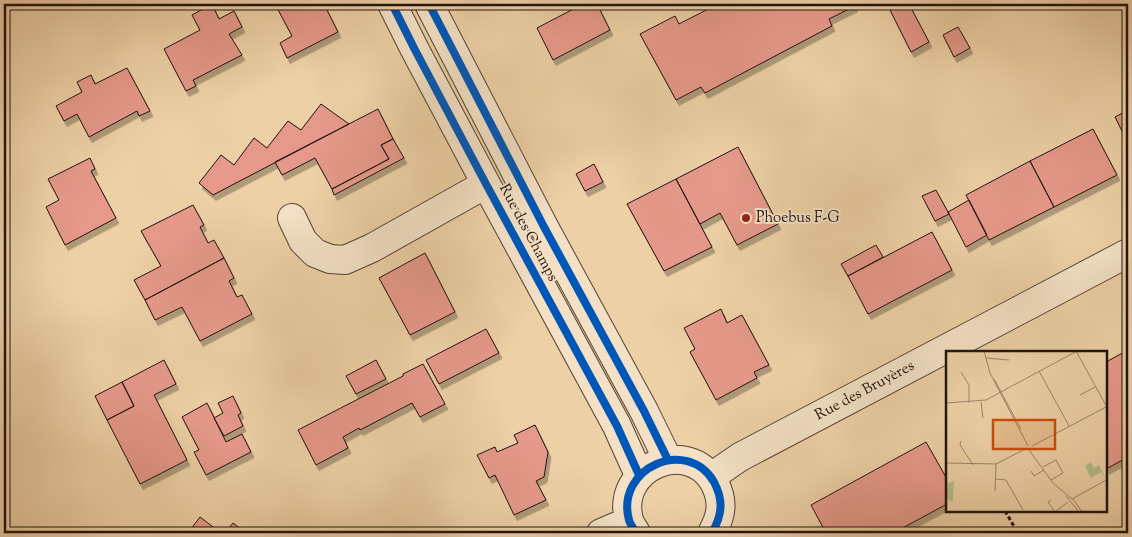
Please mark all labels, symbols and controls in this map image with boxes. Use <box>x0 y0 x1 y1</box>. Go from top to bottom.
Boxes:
street label: Rue des Champs <box>493 180 563 286</box>
place label: Phoebus F-G <box>756 208 840 229</box>
marker: Phoebus F-G <box>740 212 752 224</box>
inset map <box>946 351 1107 512</box>
street label: Rue des Bruyères <box>812 356 919 426</box>

